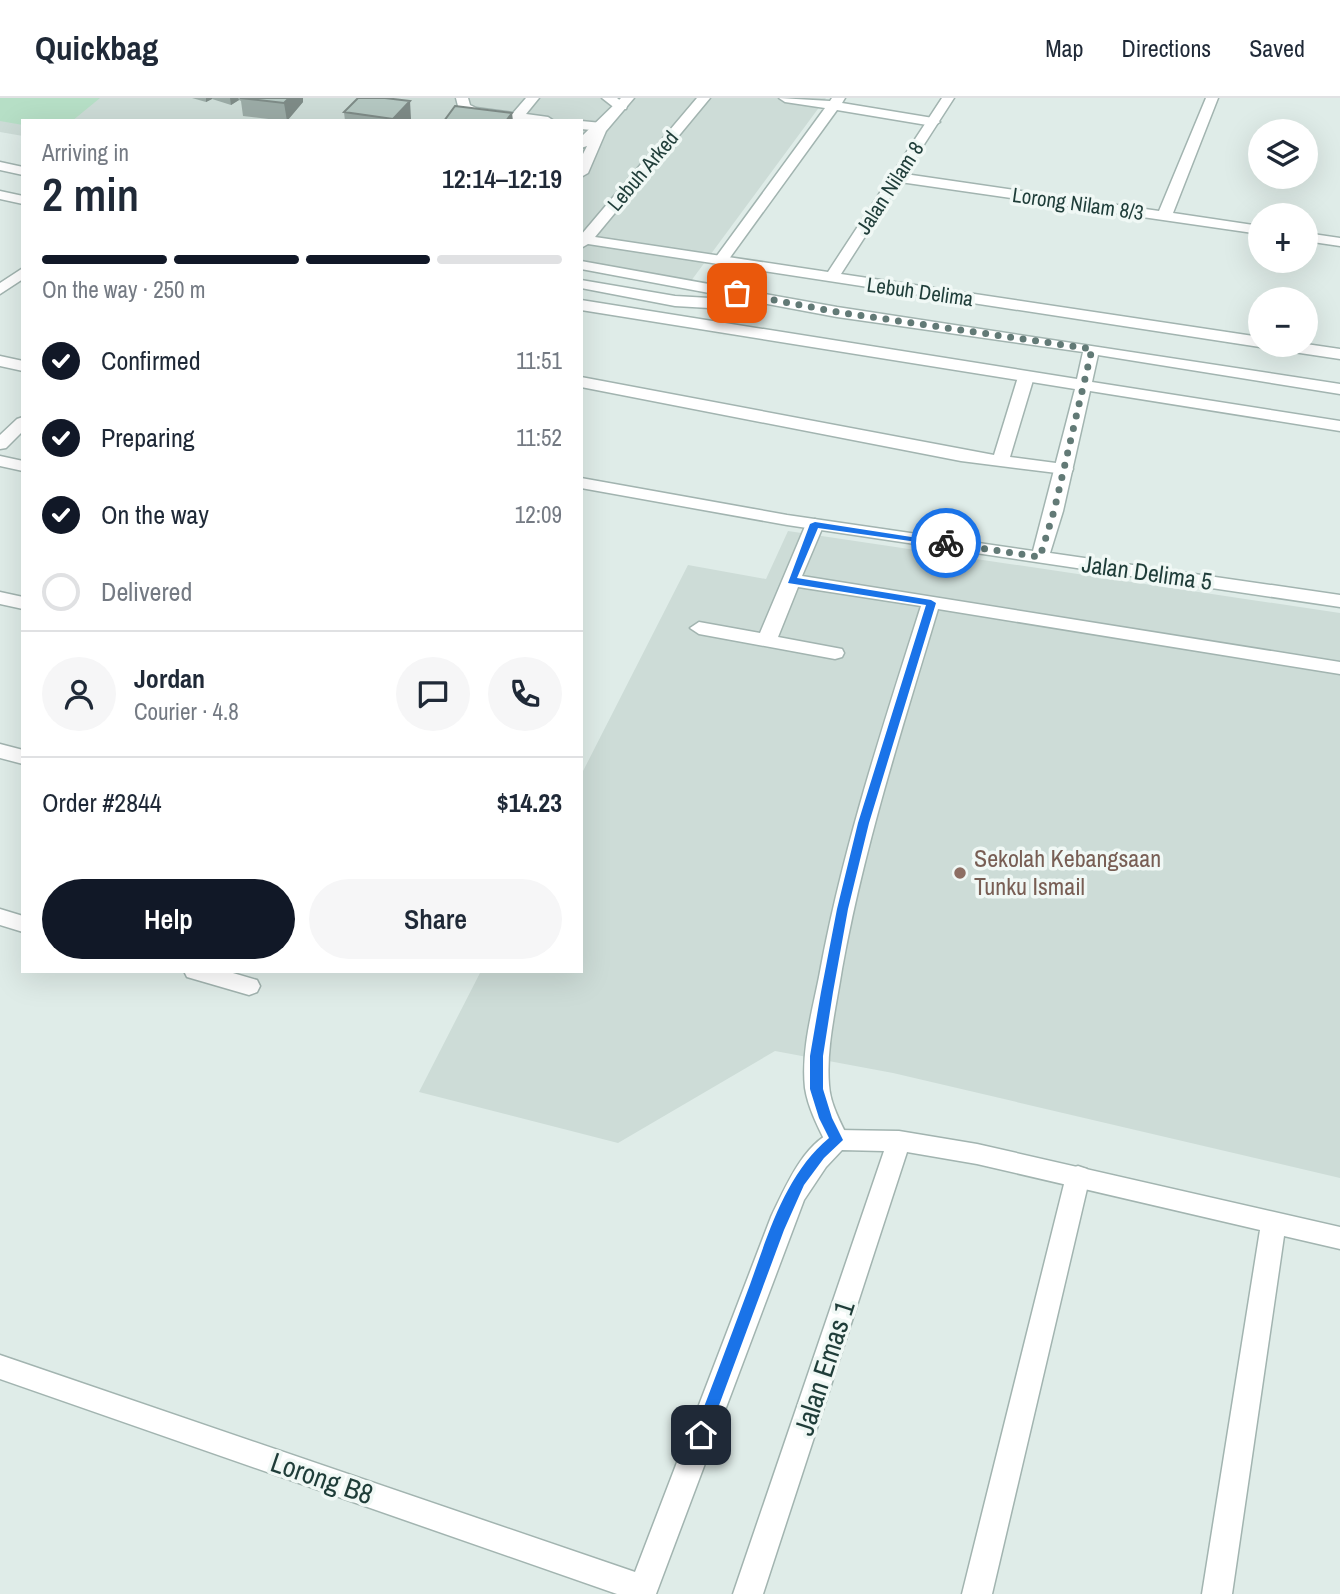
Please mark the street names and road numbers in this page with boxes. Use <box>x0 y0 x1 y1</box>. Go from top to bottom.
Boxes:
street label: Lebuh Arked <box>600 124 685 217</box>
street label: Jalan Nilam 8 <box>849 136 930 240</box>
street label: Lorong Nilam 8/3 <box>1011 180 1145 227</box>
street label: Lebuh Delima <box>865 270 976 313</box>
street label: Jalan Delima 5 <box>1080 547 1214 597</box>
street label: Jalan Emas 1 <box>784 1296 864 1440</box>
street label: Lorong B8 <box>266 1443 378 1513</box>

